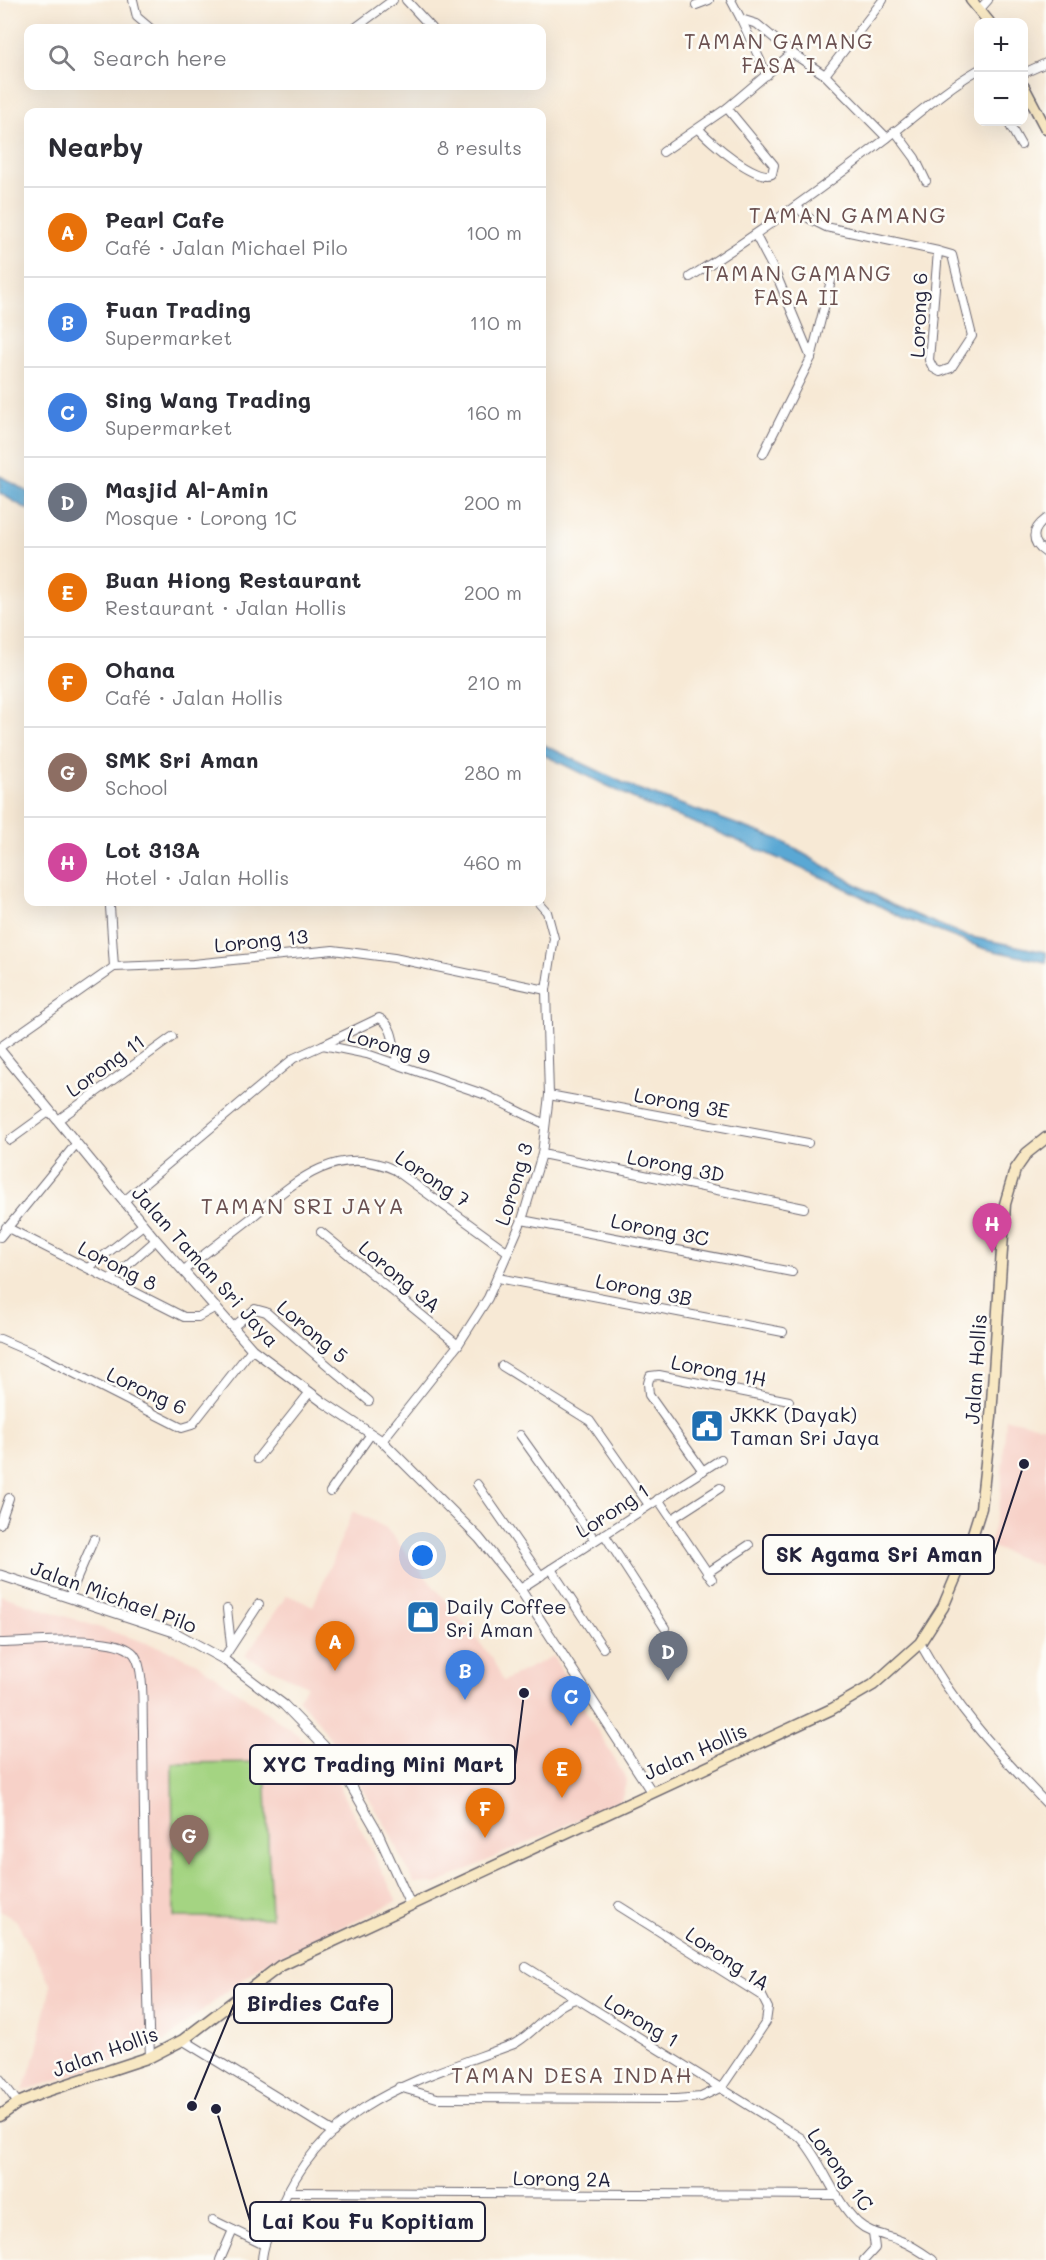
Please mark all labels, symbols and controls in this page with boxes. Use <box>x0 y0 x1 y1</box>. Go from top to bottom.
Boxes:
map controls <box>974 18 1028 126</box>
button: + <box>974 18 1028 72</box>
search box <box>24 24 546 90</box>
district label: TAMAN GAMANG FASA I <box>684 27 874 78</box>
icon: search <box>45 41 78 74</box>
text: Search here <box>93 43 227 72</box>
button: − <box>974 72 1028 126</box>
text: Nearby <box>48 130 143 164</box>
text: 8 results <box>437 134 522 160</box>
district label: TAMAN GAMANG <box>749 200 947 229</box>
text: Pearl Cafe <box>105 205 224 234</box>
text: A <box>61 219 74 245</box>
text: 100 m <box>466 219 522 245</box>
text: Café · Jalan Michael Pilo <box>105 234 348 260</box>
district label: TAMAN GAMANG FASA II <box>702 259 892 310</box>
street label: Lorong 6 <box>904 272 932 358</box>
text: Fuan Trading <box>105 295 251 324</box>
text: B <box>61 309 74 335</box>
text: 110 m <box>469 309 522 335</box>
text: Supermarket <box>105 324 232 350</box>
text: Sing Wang Trading <box>105 385 311 414</box>
text: C <box>60 399 75 425</box>
text: 160 m <box>466 399 522 425</box>
text: Supermarket <box>105 414 232 440</box>
text: Masjid Al-Amin <box>105 475 268 504</box>
text: D <box>60 489 75 515</box>
text: 200 m <box>464 489 522 515</box>
text: Mosque · Lorong 1C <box>105 504 297 530</box>
text: Buan Hiong Restaurant <box>105 565 361 594</box>
text: E <box>61 579 74 605</box>
text: 200 m <box>464 579 522 605</box>
text: Restaurant · Jalan Hollis <box>105 594 346 620</box>
text: Ohana <box>105 655 175 684</box>
text: F <box>61 669 74 695</box>
text: 210 m <box>467 669 522 695</box>
text: Café · Jalan Hollis <box>105 684 283 710</box>
text: SMK Sri Aman <box>105 745 259 774</box>
text: G <box>60 759 75 785</box>
text: 280 m <box>464 759 522 785</box>
text: School <box>105 774 168 800</box>
text: Lot 313A <box>105 835 200 864</box>
text: H <box>59 849 76 875</box>
text: 460 m <box>464 849 522 875</box>
text: Hotel · Jalan Hollis <box>105 864 289 890</box>
street label: Lorong 13 <box>213 922 309 958</box>
street label: Lorong 9 <box>344 1021 434 1069</box>
street label: Lorong 11 <box>60 1028 150 1102</box>
street label: Lorong 3E <box>632 1081 732 1123</box>
street label: Lorong 3 <box>488 1140 538 1228</box>
street label: Lorong 3D <box>625 1143 727 1187</box>
street label: Lorong 7 <box>391 1144 475 1212</box>
street label: Jalan Taman Sri Jaya <box>127 1180 285 1352</box>
district label: TAMAN SRI JAYA <box>201 1191 405 1220</box>
pin: H <box>972 1204 1012 1253</box>
street label: Lorong 3C <box>609 1207 711 1251</box>
street label: Lorong 8 <box>74 1234 162 1296</box>
street label: Lorong 3A <box>354 1234 446 1318</box>
street label: Lorong 3B <box>594 1267 694 1311</box>
street label: Lorong 5 <box>272 1294 354 1368</box>
street label: Jalan Hollis <box>958 1313 992 1425</box>
street label: Lorong 1H <box>669 1348 769 1392</box>
street label: Lorong 6 <box>103 1360 191 1420</box>
place label: JKKK (Dayak) Taman Sri Jaya <box>730 1401 880 1450</box>
public building icon: JKKK (Dayak) Taman Sri Jaya <box>689 1408 725 1444</box>
street label: Lorong 1 <box>570 1477 654 1543</box>
callout: SK Agama Sri Aman <box>763 1535 994 1574</box>
text: SK Agama Sri Aman <box>776 1540 982 1567</box>
your location <box>408 1541 437 1570</box>
street label: Jalan Michael Pilo <box>27 1554 201 1638</box>
place label: Daily Coffee Sri Aman <box>446 1593 567 1642</box>
shop icon: Daily Coffee Sri Aman <box>405 1599 441 1635</box>
pin: A <box>316 1622 354 1671</box>
pin: D <box>648 1632 688 1681</box>
pin: B <box>446 1650 484 1700</box>
pin: C <box>552 1676 590 1726</box>
street label: Jalan Hollis <box>639 1717 751 1785</box>
callout: XYC Trading Mini Mart <box>250 1745 515 1784</box>
pin: E <box>542 1748 582 1798</box>
text: XYC Trading Mini Mart <box>263 1750 503 1777</box>
pin: F <box>466 1788 504 1838</box>
pin: G <box>170 1816 208 1865</box>
street label: Lorong 1A <box>681 1920 775 1996</box>
callout: Birdies Cafe <box>234 1984 392 2023</box>
street label: Lorong 1 <box>600 1988 684 2052</box>
text: Birdies Cafe <box>246 1989 380 2016</box>
street label: Jalan Hollis <box>49 2020 161 2082</box>
district label: TAMAN DESA INDAH <box>451 2060 693 2089</box>
street label: Lorong 1C <box>802 2122 880 2216</box>
street label: Lorong 2A <box>513 2164 611 2192</box>
callout: Lai Kou Fu Kopitiam <box>250 2202 485 2241</box>
text: Lai Kou Fu Kopitiam <box>262 2207 474 2234</box>

